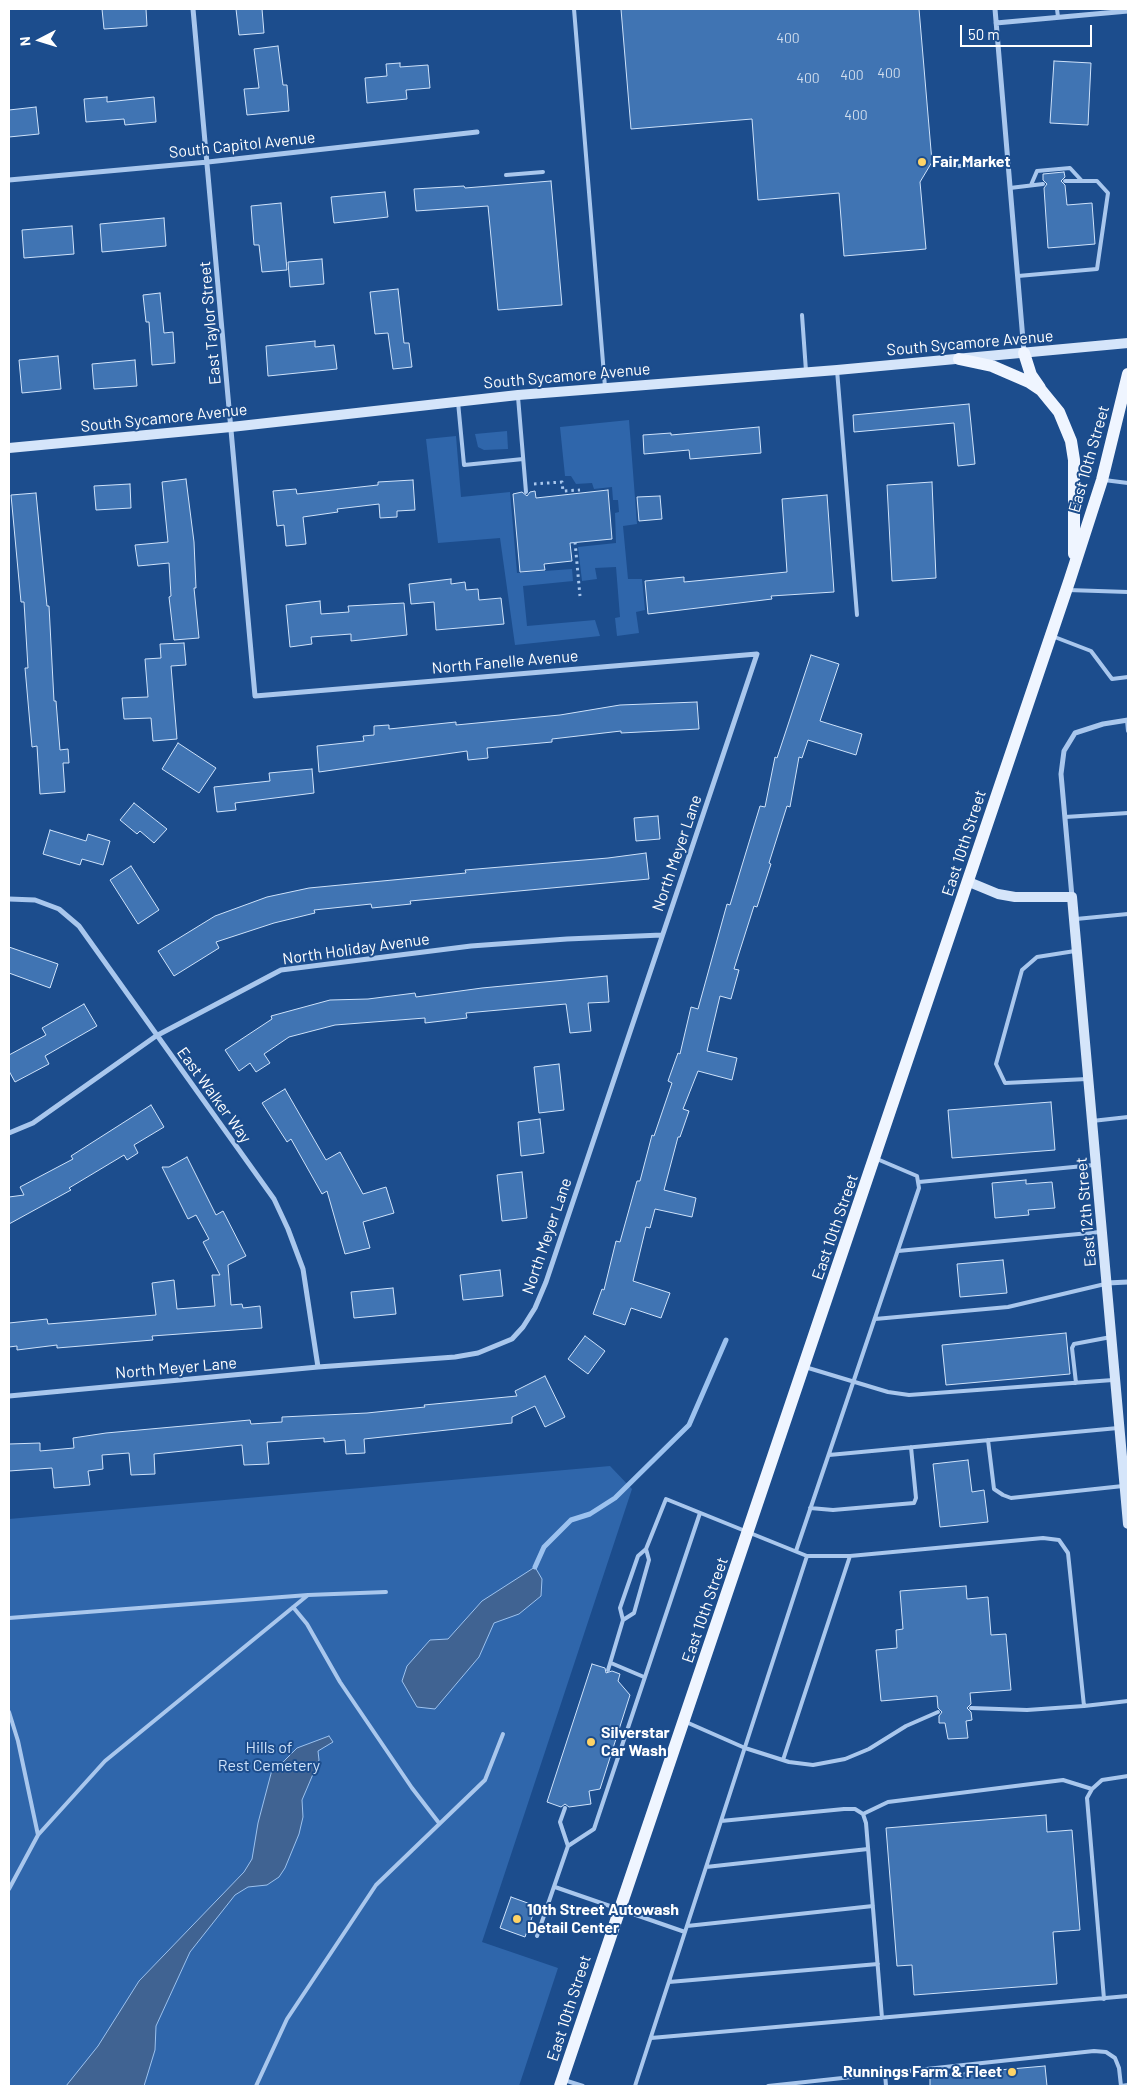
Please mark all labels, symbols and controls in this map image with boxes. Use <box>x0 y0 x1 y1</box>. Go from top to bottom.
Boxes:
north arrow <box>15 15 65 65</box>
scale bar <box>962 15 1094 47</box>
text: 50 m <box>968 25 1000 43</box>
house number: 400 <box>776 30 800 46</box>
text: N <box>16 36 33 47</box>
house number: 400 <box>877 65 901 81</box>
house number: 400 <box>840 67 864 83</box>
house number: 400 <box>796 70 820 86</box>
house number: 400 <box>844 107 868 123</box>
street label: South Capitol Avenue <box>168 128 316 162</box>
place label: Fair Market <box>932 152 1010 172</box>
marker: Fair Market <box>916 156 928 168</box>
street label: East Taylor Street <box>195 260 225 386</box>
street label: South Sycamore Avenue <box>886 326 1054 360</box>
street label: South Sycamore Avenue <box>483 359 651 393</box>
street label: South Sycamore Avenue <box>80 400 248 436</box>
street label: East 10th Street <box>1065 403 1113 515</box>
street label: North Fanelle Avenue <box>431 646 579 678</box>
street label: East 10th Street <box>938 787 990 899</box>
street label: North Meyer Lane <box>648 792 706 914</box>
street label: North Holiday Avenue <box>281 929 431 969</box>
street label: East Walker Way <box>173 1043 255 1147</box>
street label: East 12th Street <box>1072 1156 1100 1268</box>
street label: East 10th Street <box>808 1172 862 1282</box>
street label: North Meyer Lane <box>518 1175 576 1297</box>
street label: North Meyer Lane <box>114 1353 238 1383</box>
street label: East 10th Street <box>678 1555 732 1665</box>
place label: Silverstar Car Wash <box>601 1723 670 1761</box>
marker: Silverstar Car Wash <box>585 1736 597 1748</box>
park label: Hills of Rest Cemetery <box>218 1738 320 1776</box>
place label: 10th Street Autowash Detail Center <box>527 1900 679 1938</box>
marker: 10th Street Autowash Detail Center <box>511 1913 523 1925</box>
street label: East 10th Street <box>543 1952 595 2064</box>
place label: Runnings Farm & Fleet <box>843 2062 1002 2082</box>
marker: Runnings Farm & Fleet <box>1006 2066 1018 2078</box>

